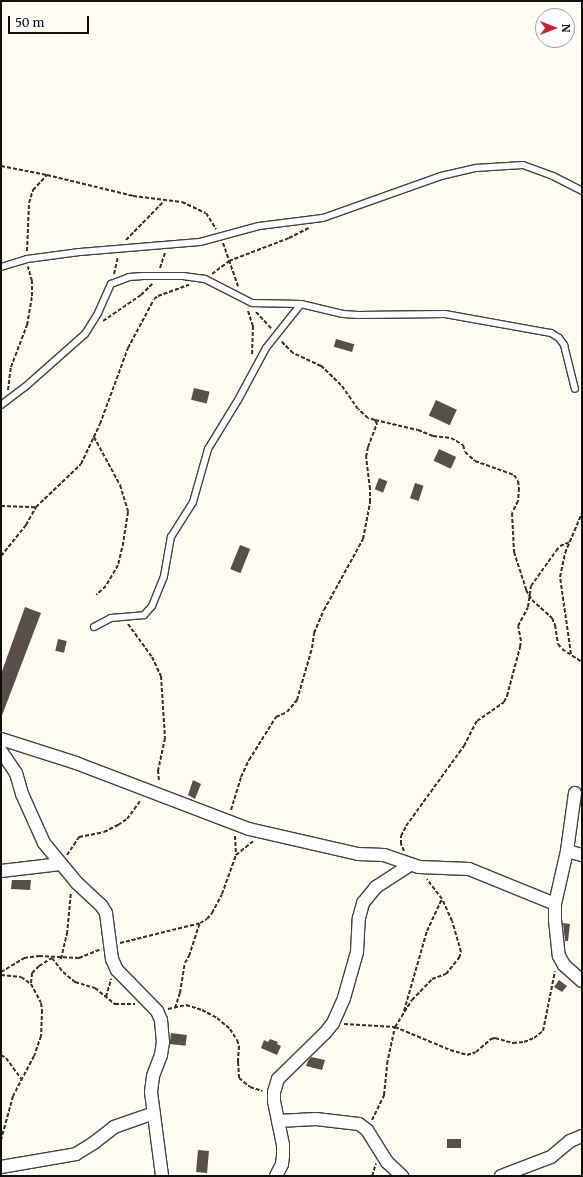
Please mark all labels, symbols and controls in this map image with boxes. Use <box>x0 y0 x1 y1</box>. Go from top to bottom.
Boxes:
scale bar <box>10 8 91 34</box>
north arrow <box>535 8 575 48</box>
text: 50 m <box>15 15 44 30</box>
text: N <box>559 24 573 32</box>

